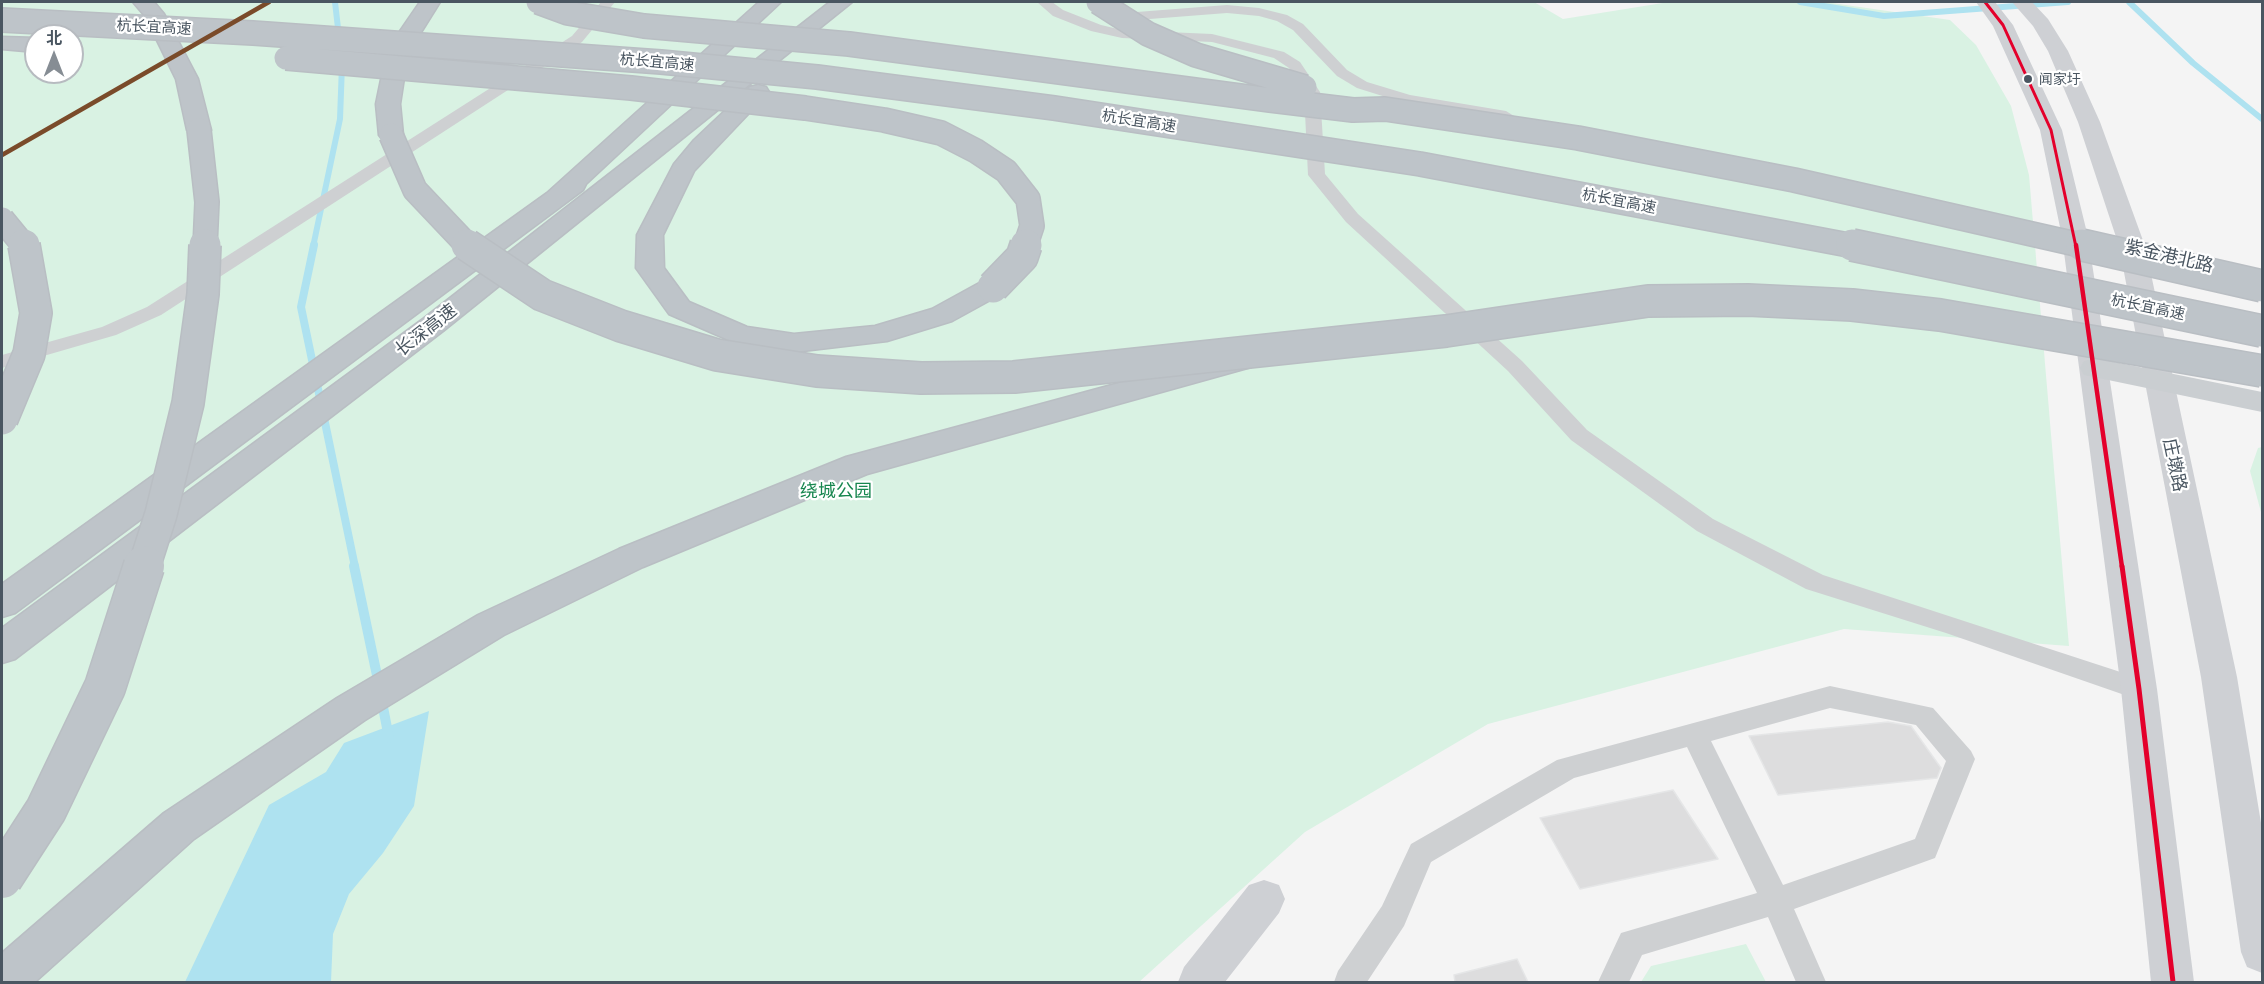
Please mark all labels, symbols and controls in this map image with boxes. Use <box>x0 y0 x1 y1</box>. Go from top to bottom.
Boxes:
street label: 杭长宜高速 <box>116 16 192 38</box>
north arrow <box>24 24 84 84</box>
text: 北 <box>46 29 62 47</box>
street label: 杭长宜高速 <box>619 50 695 74</box>
place label: 闻家圩 <box>2039 71 2081 87</box>
marker: 闻家圩 <box>2022 73 2034 85</box>
street label: 杭长宜高速 <box>1101 106 1177 136</box>
street label: 杭长宜高速 <box>1580 185 1658 217</box>
street label: 紫金港北路 <box>2123 235 2215 277</box>
street label: 杭长宜高速 <box>2109 290 2187 324</box>
street label: 长深高速 <box>391 299 461 361</box>
street label: 庄墩路 <box>2159 436 2191 494</box>
park label: 绕城公园 <box>800 480 872 502</box>

